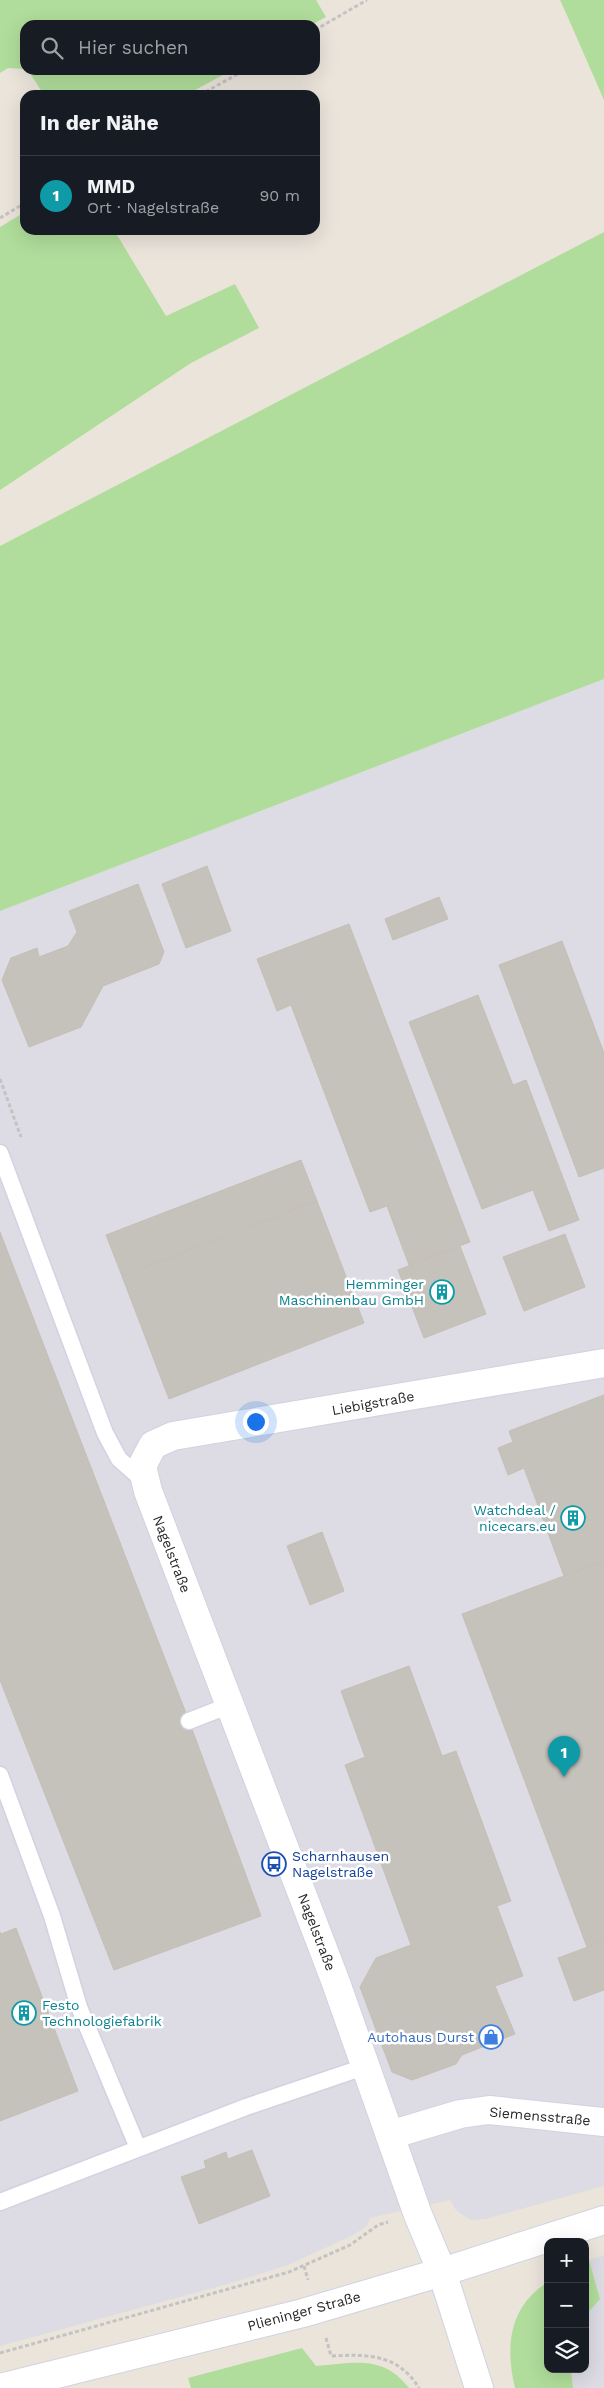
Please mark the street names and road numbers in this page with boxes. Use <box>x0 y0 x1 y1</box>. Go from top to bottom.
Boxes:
street label: Liebigstraße <box>330 1388 416 1418</box>
street label: Nagelstraße <box>150 1513 194 1595</box>
street label: Nagelstraße <box>295 1891 339 1973</box>
street label: Siemensstraße <box>489 2104 591 2128</box>
street label: Plieninger Straße <box>246 2288 362 2334</box>

